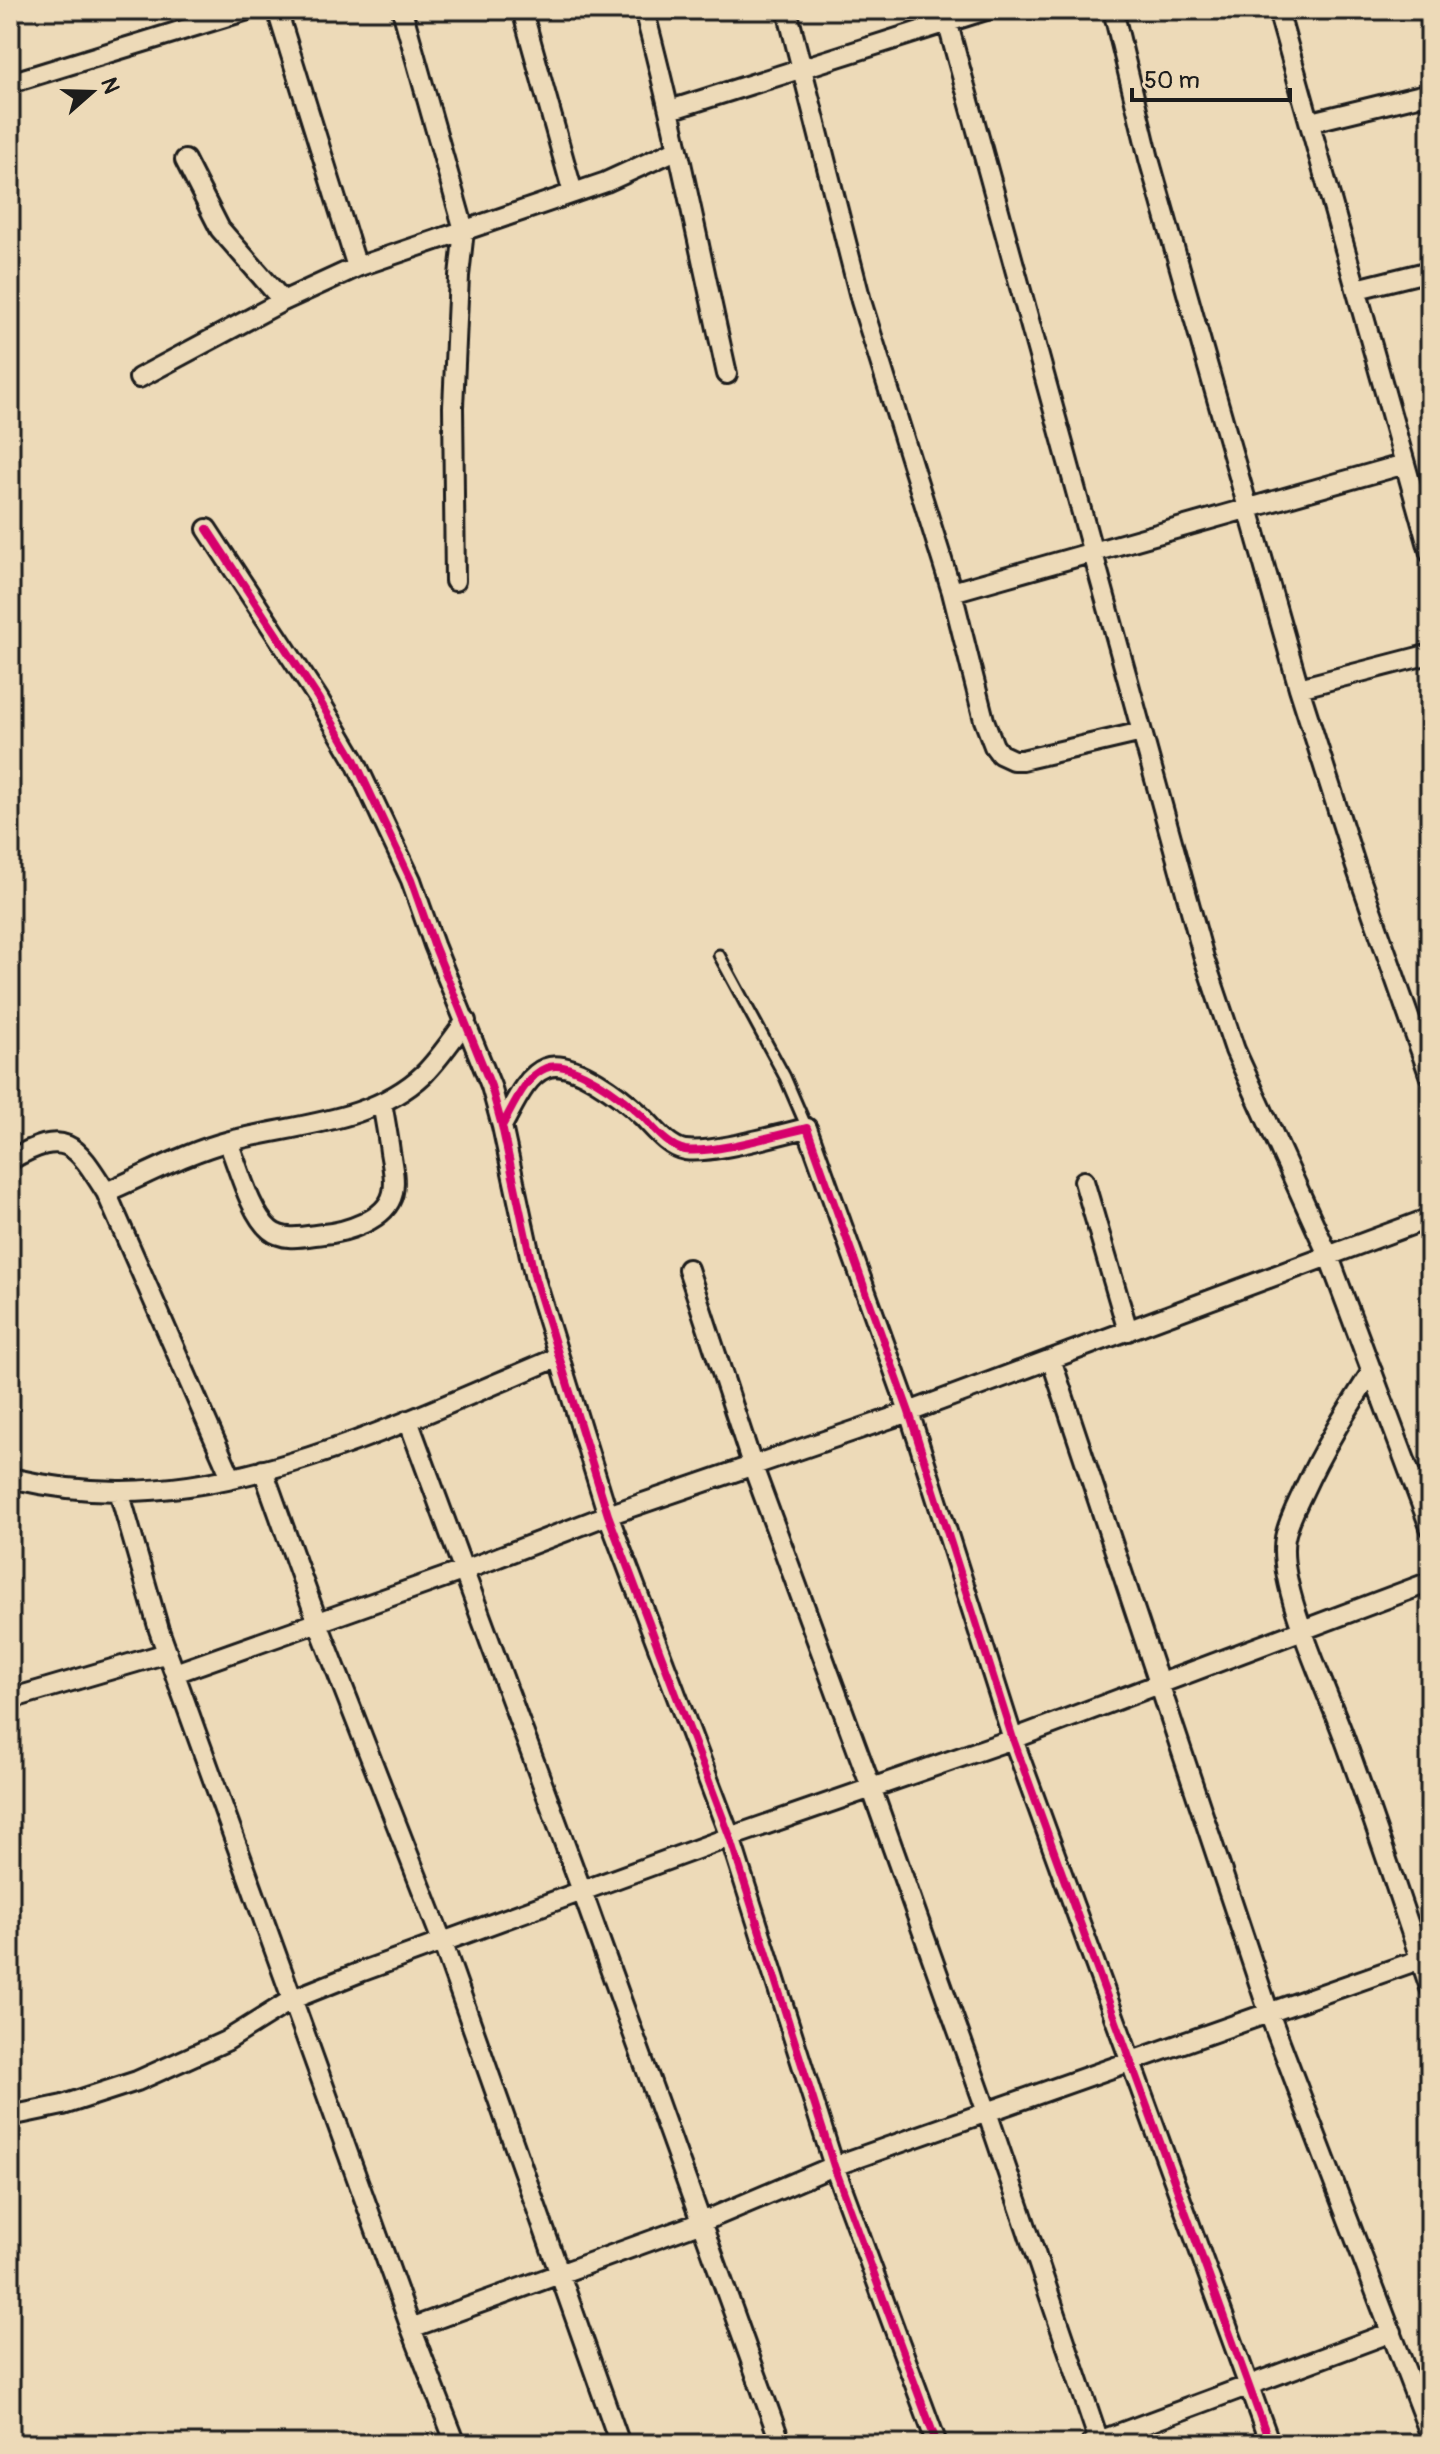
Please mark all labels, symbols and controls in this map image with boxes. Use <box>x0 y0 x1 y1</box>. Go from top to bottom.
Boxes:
north arrow <box>52 52 132 132</box>
scale bar <box>1132 52 1290 102</box>
text: 50 m <box>1144 66 1200 95</box>
text: N <box>94 74 126 97</box>

